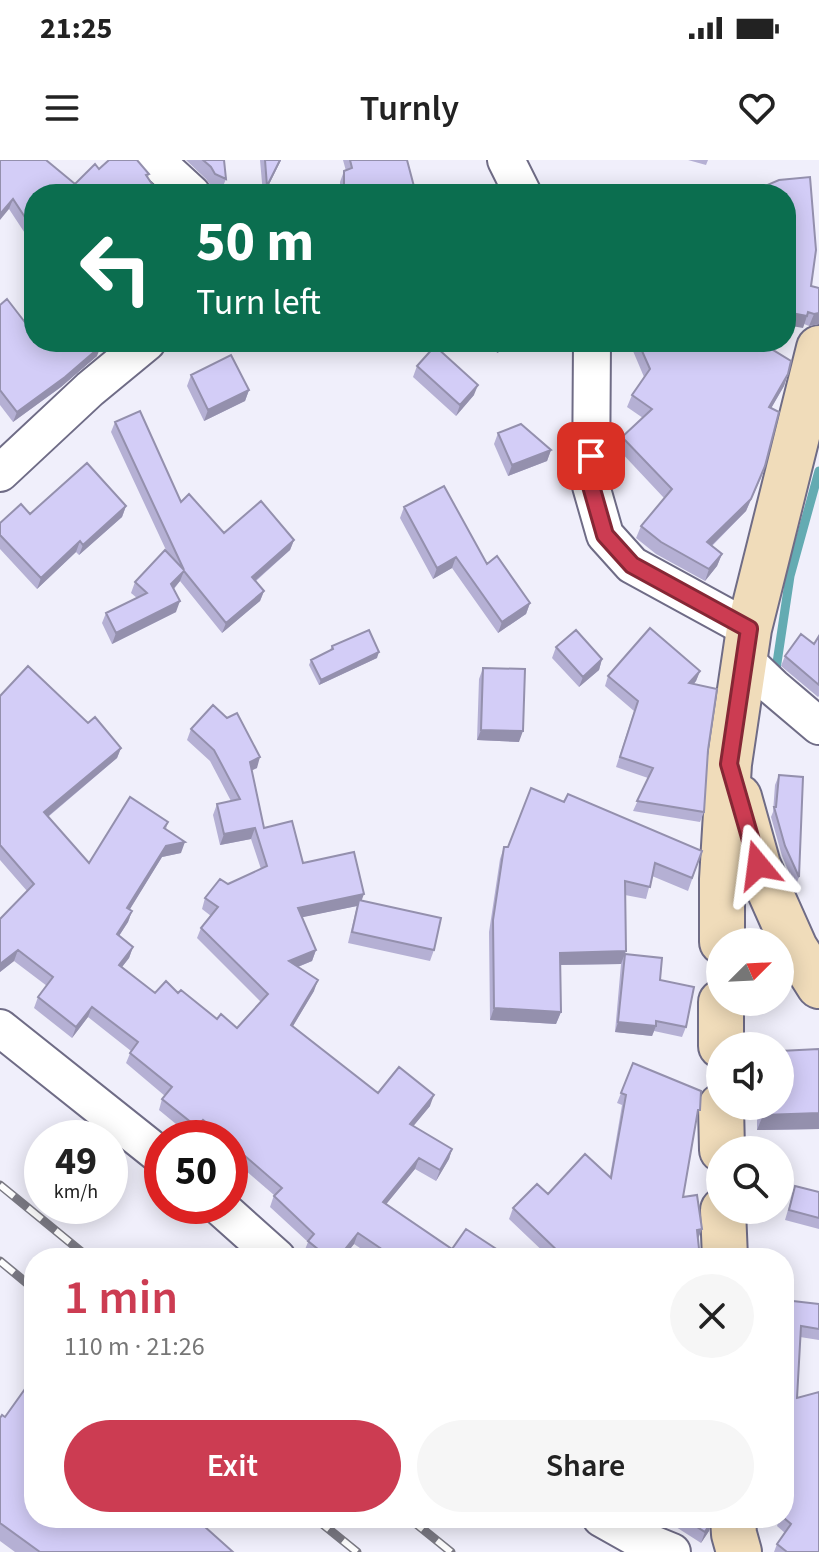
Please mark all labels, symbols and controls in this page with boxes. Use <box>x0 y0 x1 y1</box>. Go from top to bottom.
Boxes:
text: 21:25 <box>40 7 112 50</box>
text: Turnly <box>360 83 459 134</box>
icon: menu <box>40 86 84 130</box>
icon: heart <box>735 86 779 130</box>
text: 50 m <box>196 203 314 282</box>
icon: left <box>64 216 168 320</box>
text: Turn left <box>196 277 321 328</box>
pin <box>557 422 625 490</box>
icon: arrive <box>569 434 613 478</box>
position arrow <box>716 823 800 907</box>
north arrow <box>706 928 794 1016</box>
map controls <box>706 928 794 1224</box>
button: sound <box>706 1032 794 1120</box>
speed limit sign: 50 <box>144 1120 248 1224</box>
text: 49 <box>55 1133 97 1190</box>
button: search <box>706 1136 794 1224</box>
text: km/h <box>54 1178 98 1206</box>
text: 1 min <box>64 1264 178 1332</box>
button: close <box>670 1274 754 1358</box>
text: 110 m · 21:26 <box>64 1328 205 1365</box>
button: Exit <box>64 1420 401 1512</box>
button: Share <box>417 1420 754 1512</box>

